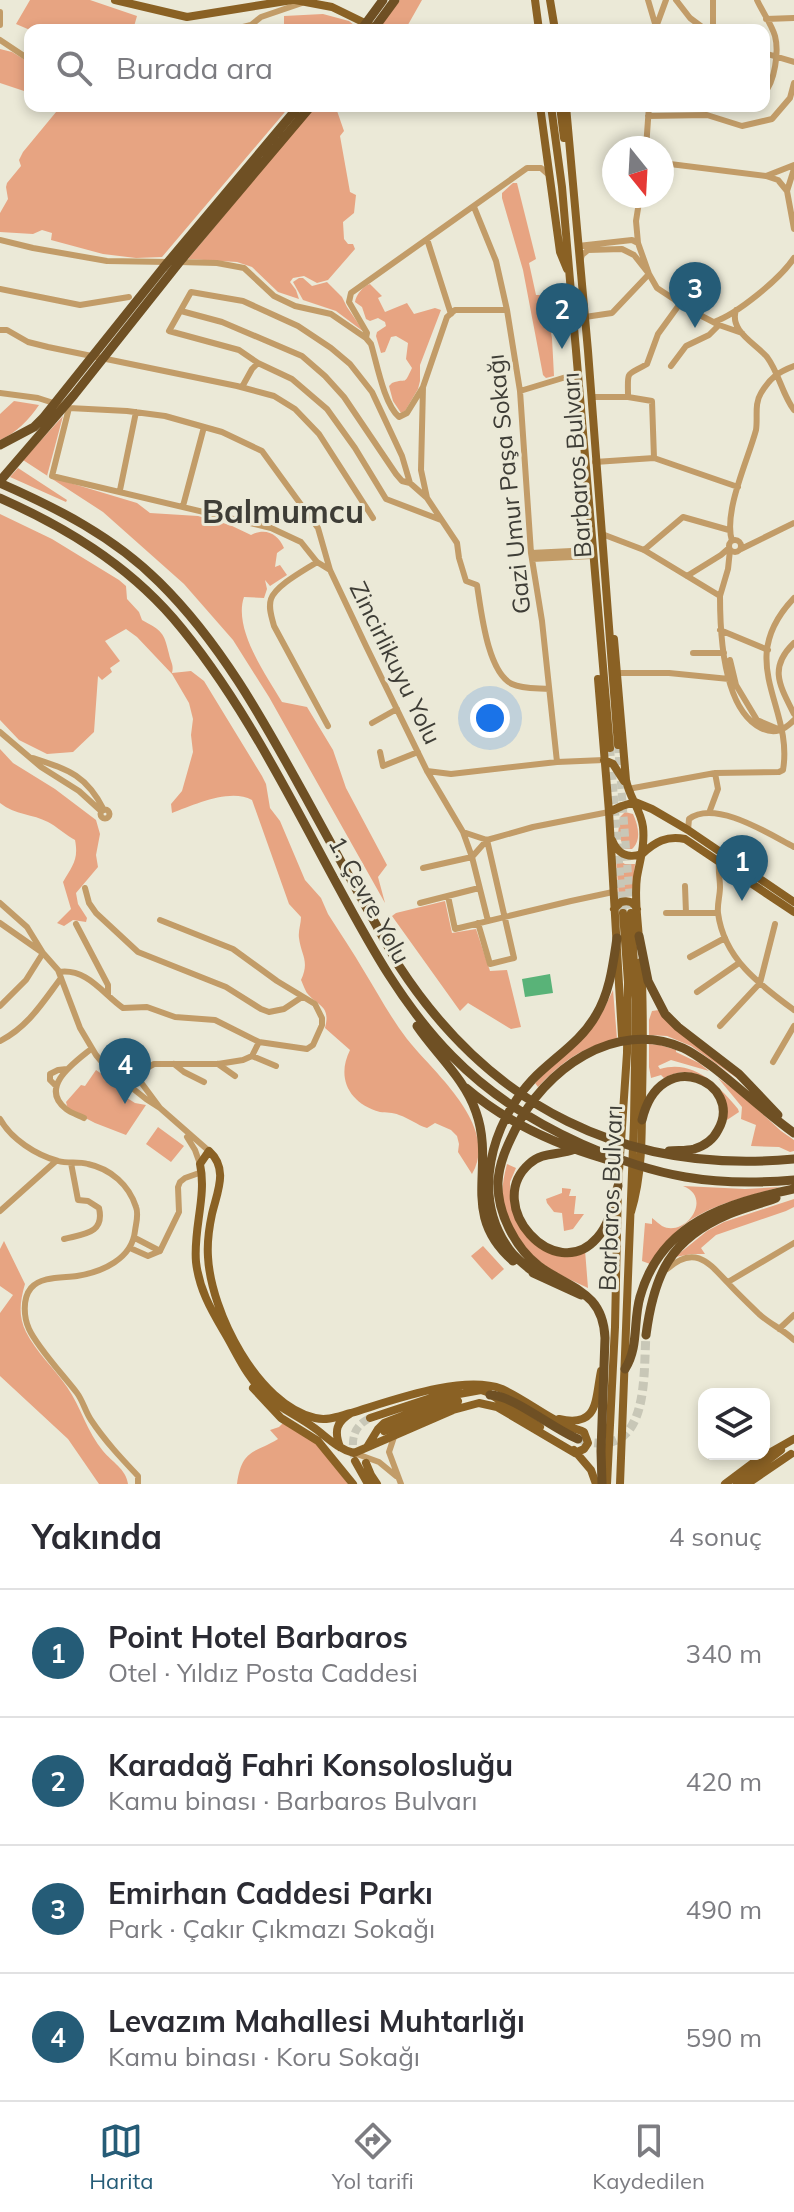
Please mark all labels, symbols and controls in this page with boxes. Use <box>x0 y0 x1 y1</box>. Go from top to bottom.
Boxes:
search box <box>24 24 770 112</box>
icon: search <box>52 46 96 90</box>
text: Burada ara <box>116 49 273 87</box>
north arrow <box>602 136 674 208</box>
pin: 3 <box>669 262 721 328</box>
pin: 2 <box>536 283 588 349</box>
street label: Gazi Umur Paşa Sokağı <box>479 353 537 616</box>
street label: Barbaros Bulvarı <box>555 371 597 559</box>
district label: Balmumcu <box>202 491 364 531</box>
street label: Zincirlikuyu Yolu <box>344 576 448 749</box>
your location <box>470 698 510 738</box>
street label: 1. Çevre Yolu <box>323 831 417 969</box>
pin: 1 <box>716 835 768 901</box>
pin: 4 <box>99 1038 151 1104</box>
street label: Barbaros Bulvarı <box>592 1105 628 1291</box>
map controls <box>698 1388 770 1460</box>
button: layers <box>698 1388 770 1460</box>
text: Yakında <box>32 1515 162 1558</box>
text: 4 sonuç <box>669 1520 762 1553</box>
text: Point Hotel Barbaros <box>108 1618 408 1656</box>
text: 1 <box>50 1637 66 1670</box>
text: 340 m <box>686 1637 762 1670</box>
text: Otel · Yıldız Posta Caddesi <box>108 1656 418 1689</box>
text: Karadağ Fahri Konsolosluğu <box>108 1746 513 1784</box>
text: 2 <box>50 1765 66 1798</box>
text: 420 m <box>686 1765 762 1798</box>
text: Kamu binası · Barbaros Bulvarı <box>108 1784 477 1817</box>
text: Emirhan Caddesi Parkı <box>108 1874 433 1912</box>
text: 3 <box>50 1893 66 1926</box>
text: 490 m <box>686 1893 762 1926</box>
text: Park · Çakır Çıkmazı Sokağı <box>108 1912 435 1945</box>
text: Levazım Mahallesi Muhtarlığı <box>108 2002 525 2040</box>
text: 4 <box>50 2021 66 2054</box>
text: 590 m <box>686 2021 762 2054</box>
text: Kamu binası · Koru Sokağı <box>108 2040 420 2073</box>
tab: Harita <box>89 2119 153 2195</box>
tab: Yol tarifi <box>332 2119 414 2195</box>
tab: Kaydedilen <box>592 2119 705 2195</box>

